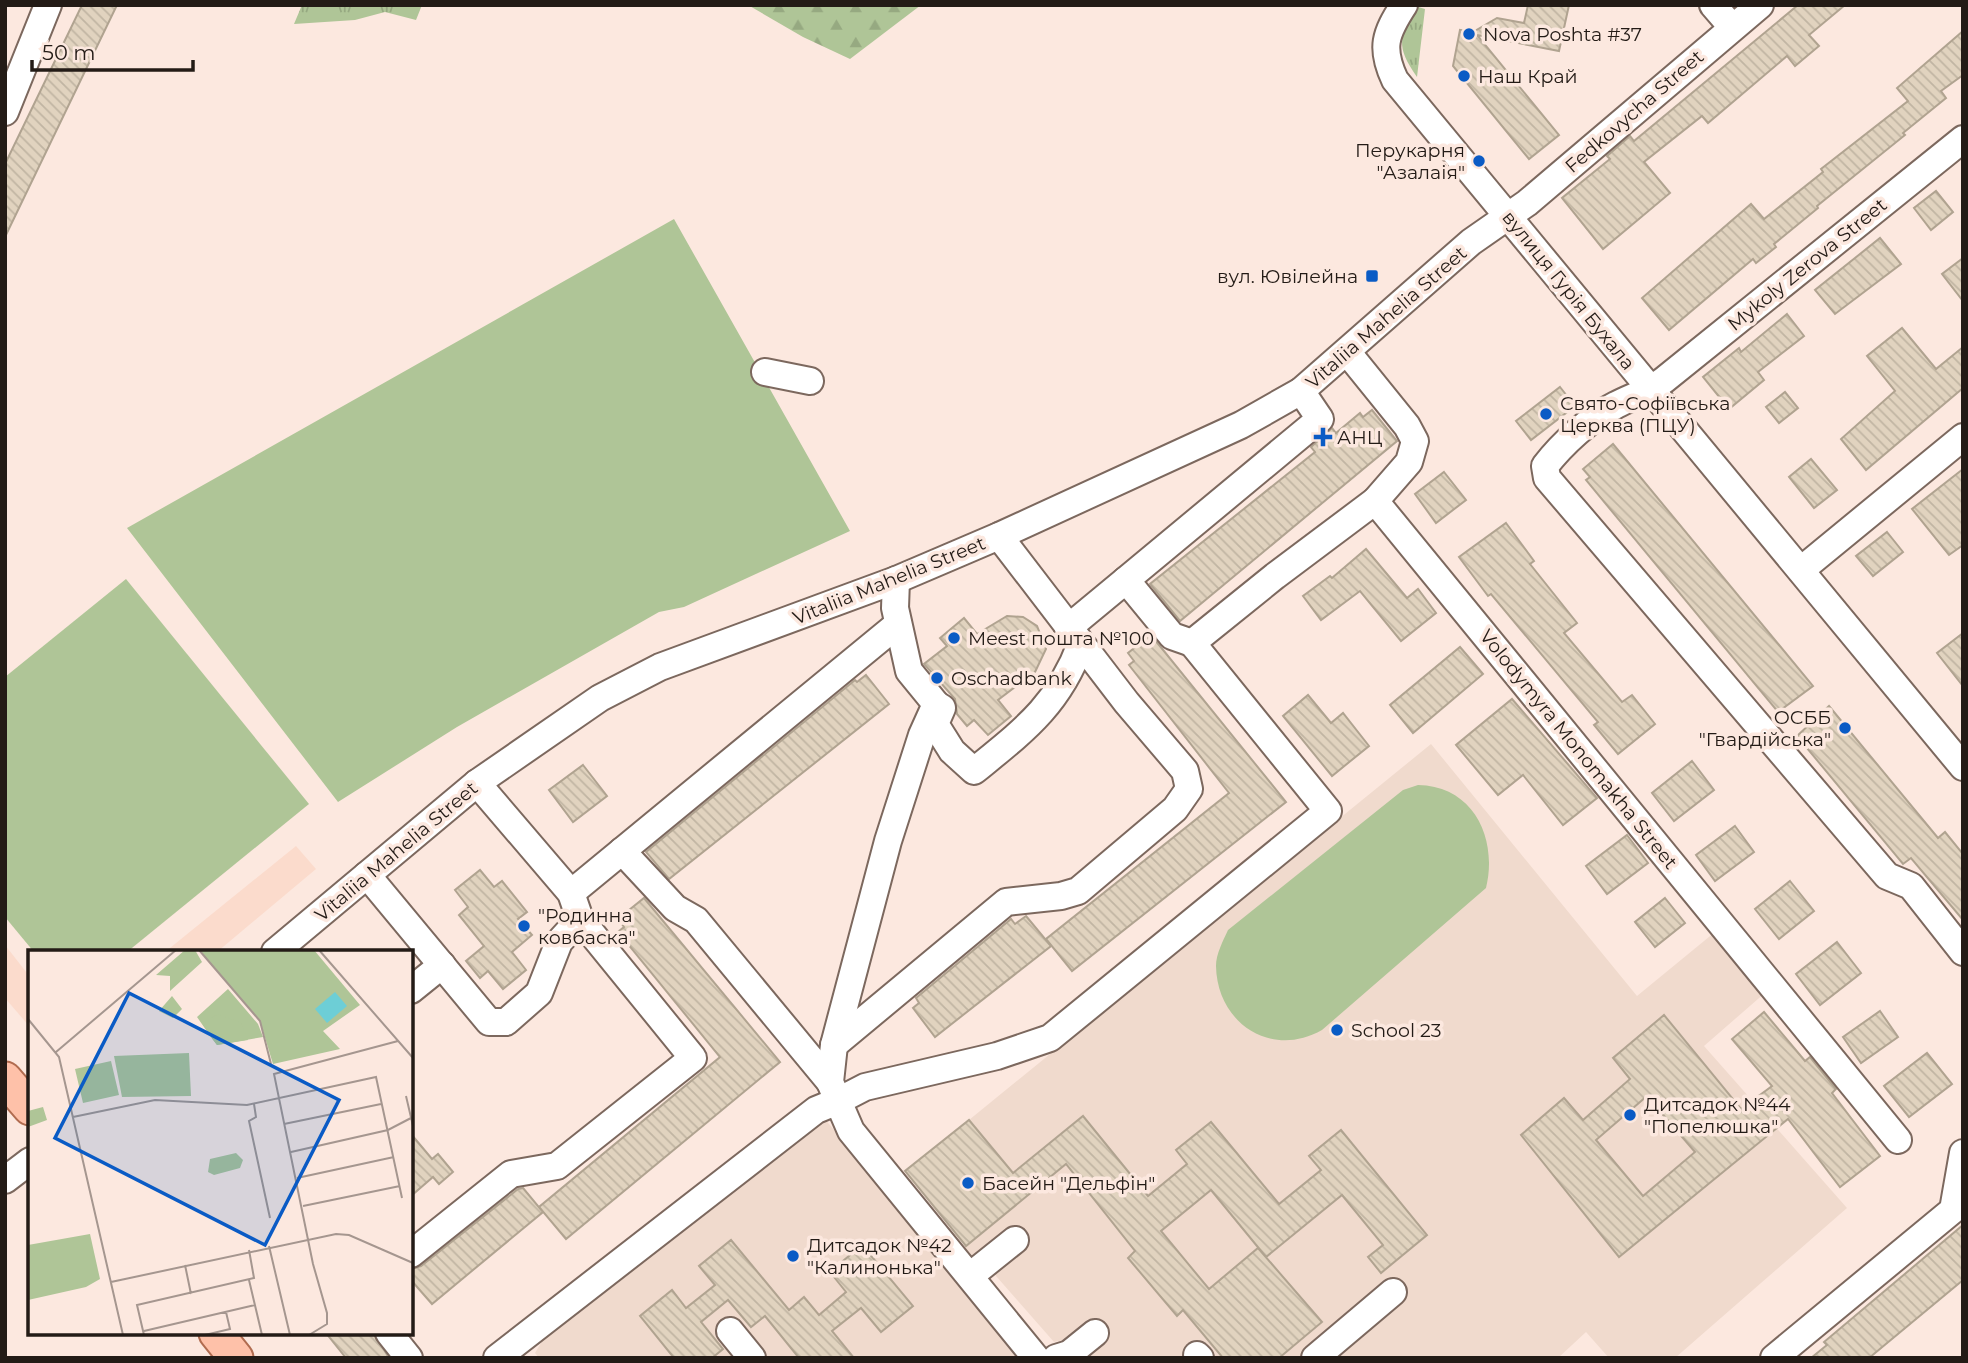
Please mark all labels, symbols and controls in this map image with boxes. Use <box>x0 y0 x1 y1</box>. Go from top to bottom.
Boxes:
place label: Nova Poshta #37 <box>1483 23 1642 46</box>
marker: Nova Poshta #37 <box>1461 26 1477 42</box>
scale bar <box>32 28 192 72</box>
text: 50 m <box>42 40 96 65</box>
street label: Fedkovycha Street <box>1560 45 1708 178</box>
place label: Наш Край <box>1478 65 1578 88</box>
marker: Наш Край <box>1456 68 1472 84</box>
place label: Перукарня "Азалаія" <box>1355 139 1465 184</box>
marker: Перукарня "Азалаія" <box>1471 153 1487 169</box>
street label: Mykoly Zerova Street <box>1723 193 1892 336</box>
street label: вулиця Гурія Бухала <box>1497 206 1640 374</box>
street label: Vitaliia Mahelia Street <box>1301 241 1472 393</box>
place label: вул. Ювілейна <box>1217 265 1358 288</box>
marker: вул. Ювілейна <box>1364 268 1380 284</box>
place label: Свято-Софіївська Церква (ПЦУ) <box>1560 392 1730 437</box>
marker: Свято-Софіївська Церква (ПЦУ) <box>1538 406 1554 422</box>
place label: АНЦ <box>1337 426 1383 449</box>
marker: АНЦ <box>1315 429 1331 445</box>
street label: Vitaliia Mahelia Street <box>790 531 989 630</box>
street label: Volodymyra Monomakha Street <box>1475 625 1683 874</box>
place label: Meest пошта №100 <box>968 627 1154 650</box>
marker: Meest пошта №100 <box>946 630 962 646</box>
place label: Oschadbank <box>951 667 1073 690</box>
marker: Oschadbank <box>929 670 945 686</box>
place label: ОСББ "Гвардійська" <box>1699 706 1831 751</box>
marker: ОСББ "Гвардійська" <box>1837 720 1853 736</box>
street label: Vitaliia Mahelia Street <box>310 776 483 926</box>
place label: "Родинна ковбаска" <box>538 904 636 949</box>
marker: "Родинна ковбаска" <box>516 918 532 934</box>
inset map <box>28 950 413 1335</box>
place label: School 23 <box>1351 1019 1442 1042</box>
marker: School 23 <box>1329 1022 1345 1038</box>
place label: Дитсадок №44 "Попелюшка" <box>1644 1093 1791 1138</box>
marker: Дитсадок №44 "Попелюшка" <box>1622 1107 1638 1123</box>
place label: Басейн "Дельфін" <box>982 1172 1155 1195</box>
marker: Басейн "Дельфін" <box>960 1175 976 1191</box>
place label: Дитсадок №42 "Калинонька" <box>807 1234 952 1279</box>
marker: Дитсадок №42 "Калинонька" <box>785 1248 801 1264</box>

